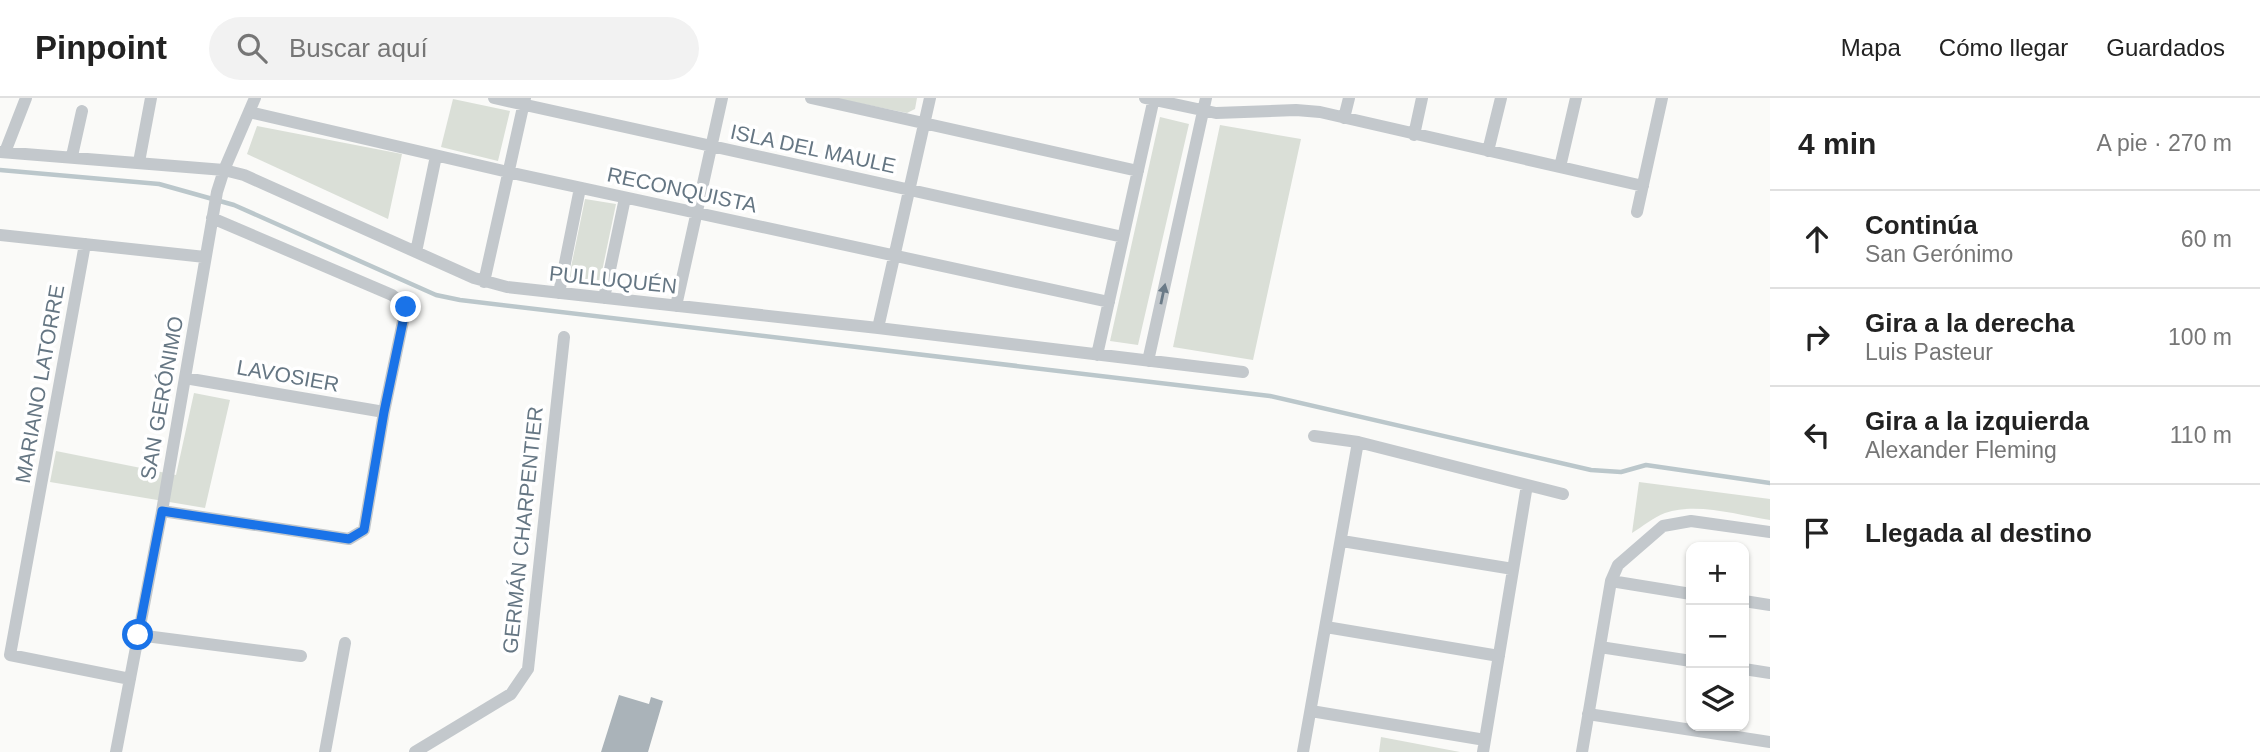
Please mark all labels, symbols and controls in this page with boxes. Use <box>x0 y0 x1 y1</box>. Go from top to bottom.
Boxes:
search box <box>209 17 699 80</box>
text: Pinpoint <box>35 29 167 66</box>
icon: search <box>233 29 271 67</box>
text: Buscar aquí <box>289 33 428 63</box>
text: Mapa <box>1841 34 1901 61</box>
text: Cómo llegar <box>1939 34 2068 61</box>
text: Guardados <box>2106 34 2225 61</box>
street label: ISLA DEL MAULE <box>728 120 898 177</box>
text: 4 min <box>1798 127 1876 160</box>
text: A pie · 270 m <box>2096 130 2232 156</box>
street label: RECONQUISTA <box>605 162 759 217</box>
text: Continúa <box>1865 210 1978 240</box>
icon: ahead <box>1798 220 1836 258</box>
text: 60 m <box>2181 226 2232 252</box>
text: San Gerónimo <box>1865 241 2013 267</box>
street label: PULLUQUÉN <box>548 261 678 298</box>
street label: MARIANO LATORRE <box>11 283 68 485</box>
one-way arrow <box>1158 283 1169 305</box>
route end <box>390 291 421 322</box>
text: Gira a la derecha <box>1865 308 2075 338</box>
street label: SAN GERÓNIMO <box>136 314 187 481</box>
icon: right <box>1798 318 1836 356</box>
text: 100 m <box>2168 324 2232 350</box>
text: Luis Pasteur <box>1865 339 1993 365</box>
street label: LAVOSIER <box>235 355 341 396</box>
street label: GERMÁN CHARPENTIER <box>498 405 547 655</box>
text: Gira a la izquierda <box>1865 406 2089 436</box>
icon: left <box>1798 416 1836 454</box>
text: 110 m <box>2170 422 2232 448</box>
text: Alexander Fleming <box>1865 437 2057 463</box>
icon: arrive <box>1798 514 1836 552</box>
text: Llegada al destino <box>1865 518 2092 548</box>
map controls <box>1686 542 1749 731</box>
button: + <box>1686 542 1749 605</box>
button: − <box>1686 605 1749 668</box>
route start <box>122 619 153 650</box>
button: layers <box>1686 668 1749 731</box>

